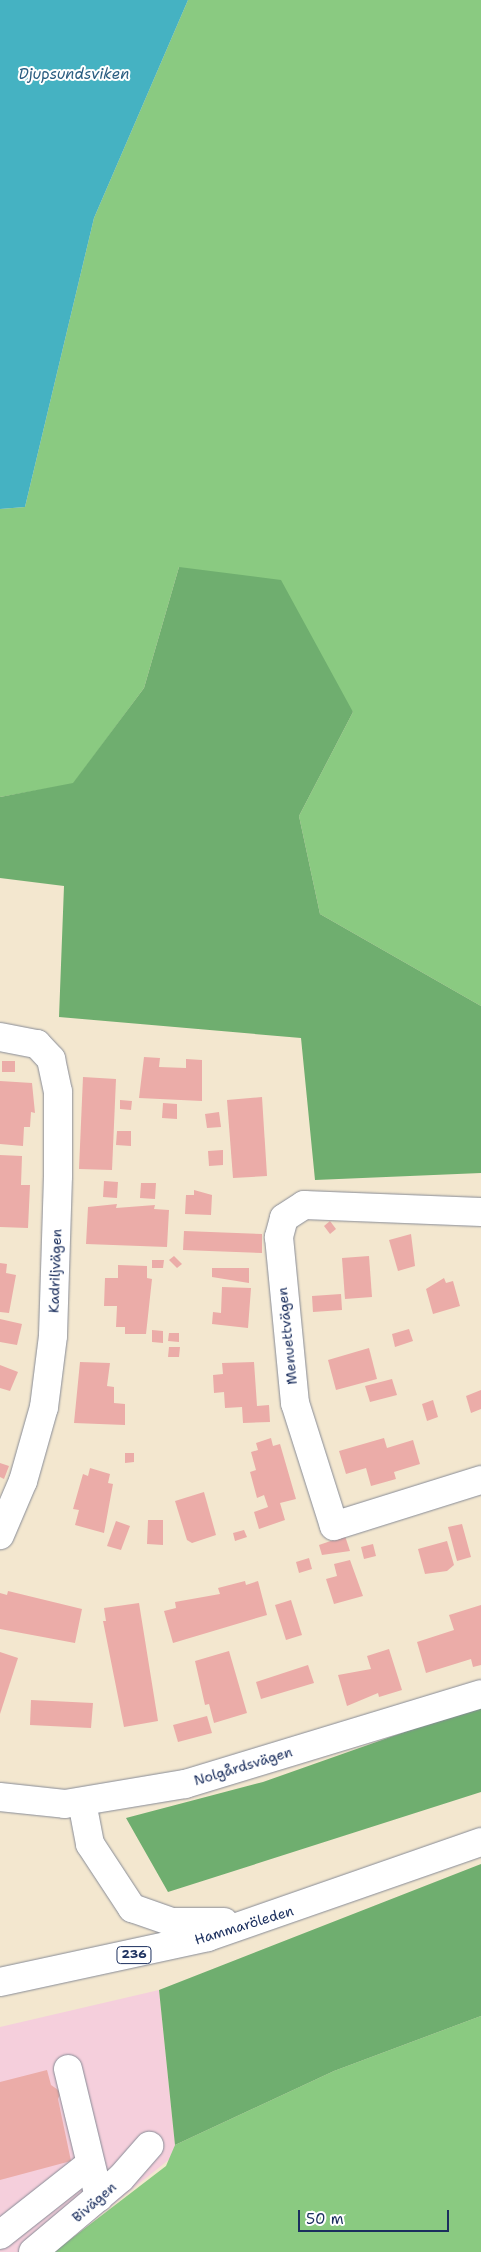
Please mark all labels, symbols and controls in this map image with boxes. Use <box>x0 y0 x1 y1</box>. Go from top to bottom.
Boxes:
water label: Djupsundsviken <box>19 66 129 84</box>
street label: Kadriljvägen <box>45 1229 65 1313</box>
street label: Menuettvägen <box>274 1286 300 1386</box>
street label: Nolgårdsvägen <box>192 1743 294 1789</box>
street label: Hammaröleden <box>192 1902 296 1948</box>
road number: 236 <box>115 1946 153 1964</box>
street label: Bivägen <box>69 2178 119 2226</box>
scale bar <box>301 2200 452 2232</box>
text: 50 m <box>306 2209 344 2229</box>

